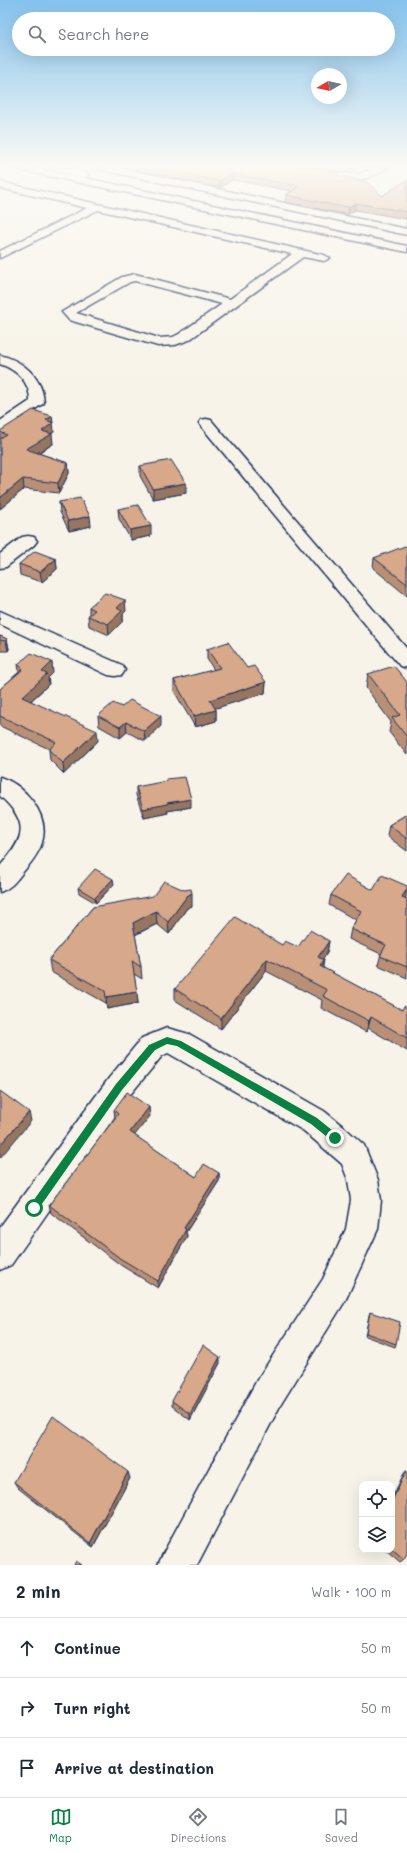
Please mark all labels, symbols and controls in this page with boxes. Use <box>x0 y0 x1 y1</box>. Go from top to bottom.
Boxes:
search box <box>12 12 395 56</box>
icon: search <box>26 23 48 45</box>
text: Search here <box>58 24 149 44</box>
north arrow <box>311 68 347 104</box>
route end <box>326 1129 344 1147</box>
route start <box>25 1199 43 1217</box>
map controls <box>359 1481 395 1553</box>
button: locate <box>359 1481 395 1517</box>
button: layers <box>359 1517 395 1553</box>
text: 2 min <box>16 1580 61 1602</box>
text: Walk · 100 m <box>311 1583 391 1600</box>
icon: ahead <box>16 1637 38 1659</box>
text: Continue <box>54 1638 121 1658</box>
text: 50 m <box>361 1639 391 1656</box>
icon: right <box>16 1697 38 1719</box>
text: Turn right <box>54 1698 131 1718</box>
text: 50 m <box>361 1699 391 1716</box>
icon: arrive <box>16 1757 38 1779</box>
text: Arrive at destination <box>54 1758 214 1778</box>
tab: Map <box>49 1806 72 1845</box>
tab: Directions <box>170 1806 226 1845</box>
tab: Saved <box>325 1806 358 1845</box>

